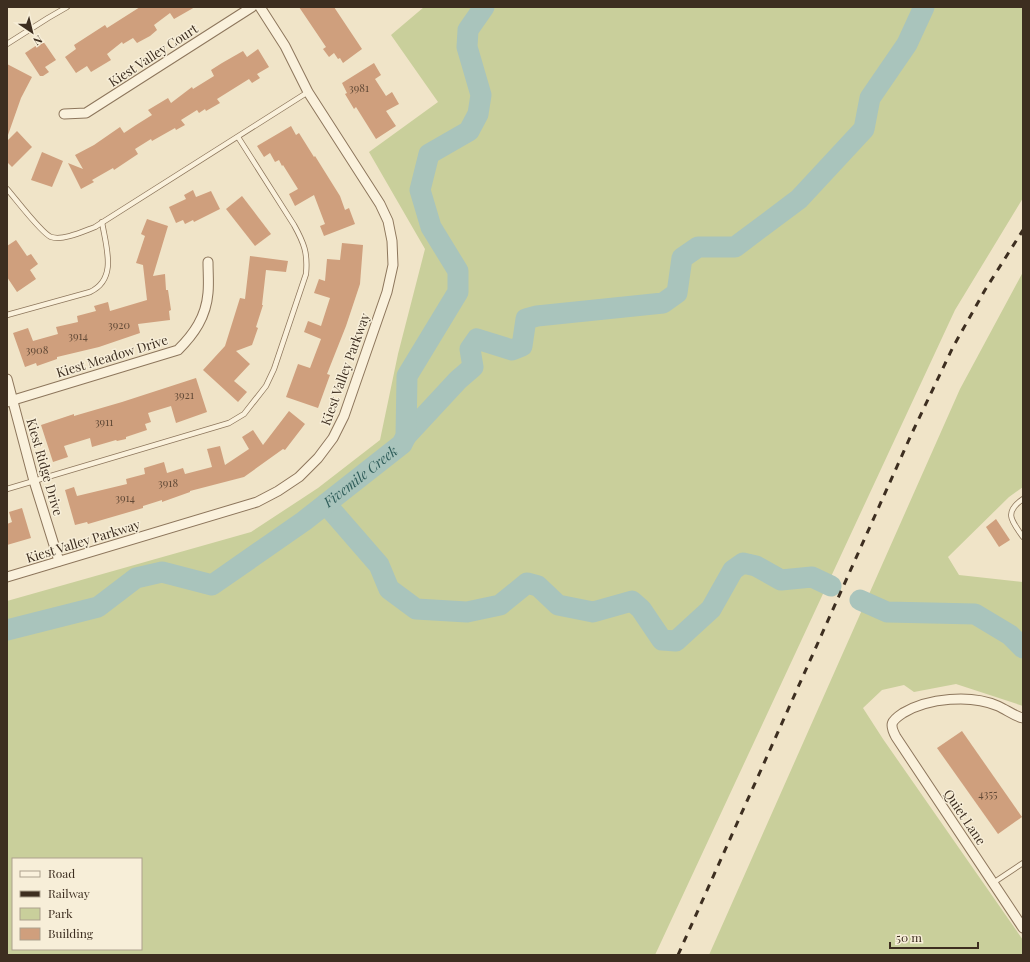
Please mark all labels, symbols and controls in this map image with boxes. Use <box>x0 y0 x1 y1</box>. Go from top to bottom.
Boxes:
north arrow <box>12 12 52 52</box>
street label: Kiest Valley Court <box>105 19 201 90</box>
text: N <box>30 32 46 49</box>
house number: 3981 <box>349 80 369 95</box>
street label: Kiest Valley Parkway <box>316 310 373 427</box>
house number: 3920 <box>108 317 131 332</box>
house number: 3914 <box>68 328 89 343</box>
street label: Kiest Meadow Drive <box>54 330 170 381</box>
house number: 3908 <box>26 342 49 357</box>
house number: 3921 <box>174 387 194 402</box>
house number: 3911 <box>95 414 113 429</box>
street label: Kiest Ridge Drive <box>23 416 68 518</box>
water label: Fivemile Creek <box>318 441 401 512</box>
house number: 3918 <box>158 475 178 490</box>
house number: 3914 <box>115 490 136 505</box>
street label: Kiest Valley Parkway <box>24 515 142 566</box>
street label: Quiet Lane <box>941 786 990 848</box>
house number: 4355 <box>978 786 998 801</box>
legend <box>12 858 142 950</box>
text: Road <box>48 865 75 881</box>
text: Railway <box>48 885 90 901</box>
text: Park <box>48 905 73 921</box>
scale bar <box>890 924 978 950</box>
text: Building <box>48 925 94 941</box>
text: 50 m <box>896 929 922 945</box>

